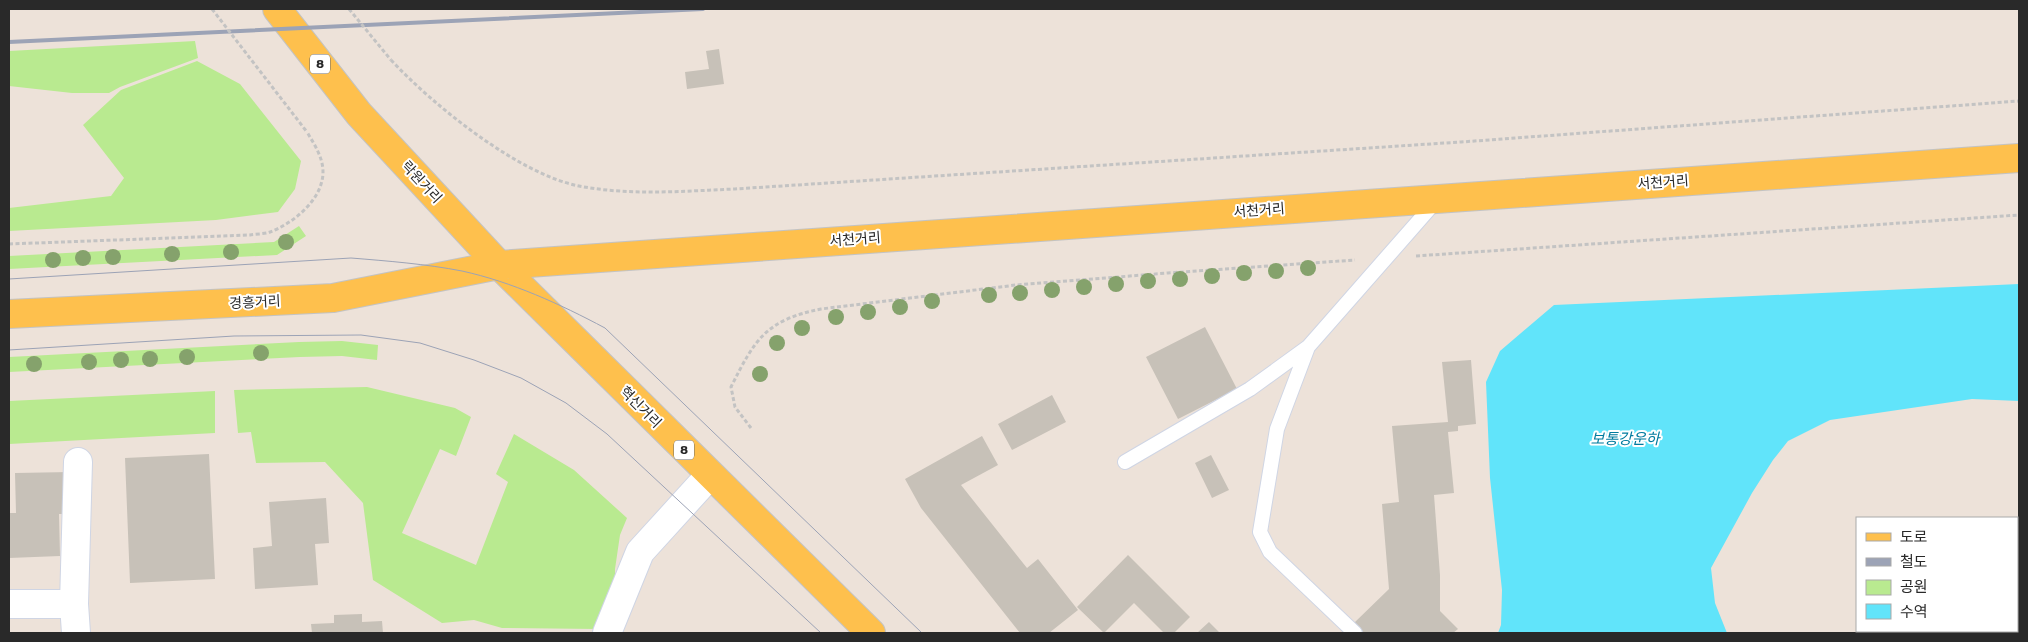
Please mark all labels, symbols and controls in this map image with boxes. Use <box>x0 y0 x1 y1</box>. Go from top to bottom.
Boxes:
road number: 8 <box>310 54 330 74</box>
street label: 락원거리 <box>398 158 445 207</box>
street label: 서천거리 <box>1637 172 1689 193</box>
street label: 서천거리 <box>1233 200 1285 221</box>
street label: 서천거리 <box>829 229 881 250</box>
street label: 경흥거리 <box>229 293 281 312</box>
street label: 혁신거리 <box>616 383 665 432</box>
water label: 보통강운하 <box>1590 430 1662 448</box>
road number: 8 <box>674 440 694 460</box>
legend <box>1856 517 2018 632</box>
text: 도로 <box>1900 528 1928 546</box>
text: 철도 <box>1900 553 1928 571</box>
text: 공원 <box>1900 578 1928 596</box>
text: 수역 <box>1900 603 1928 621</box>

